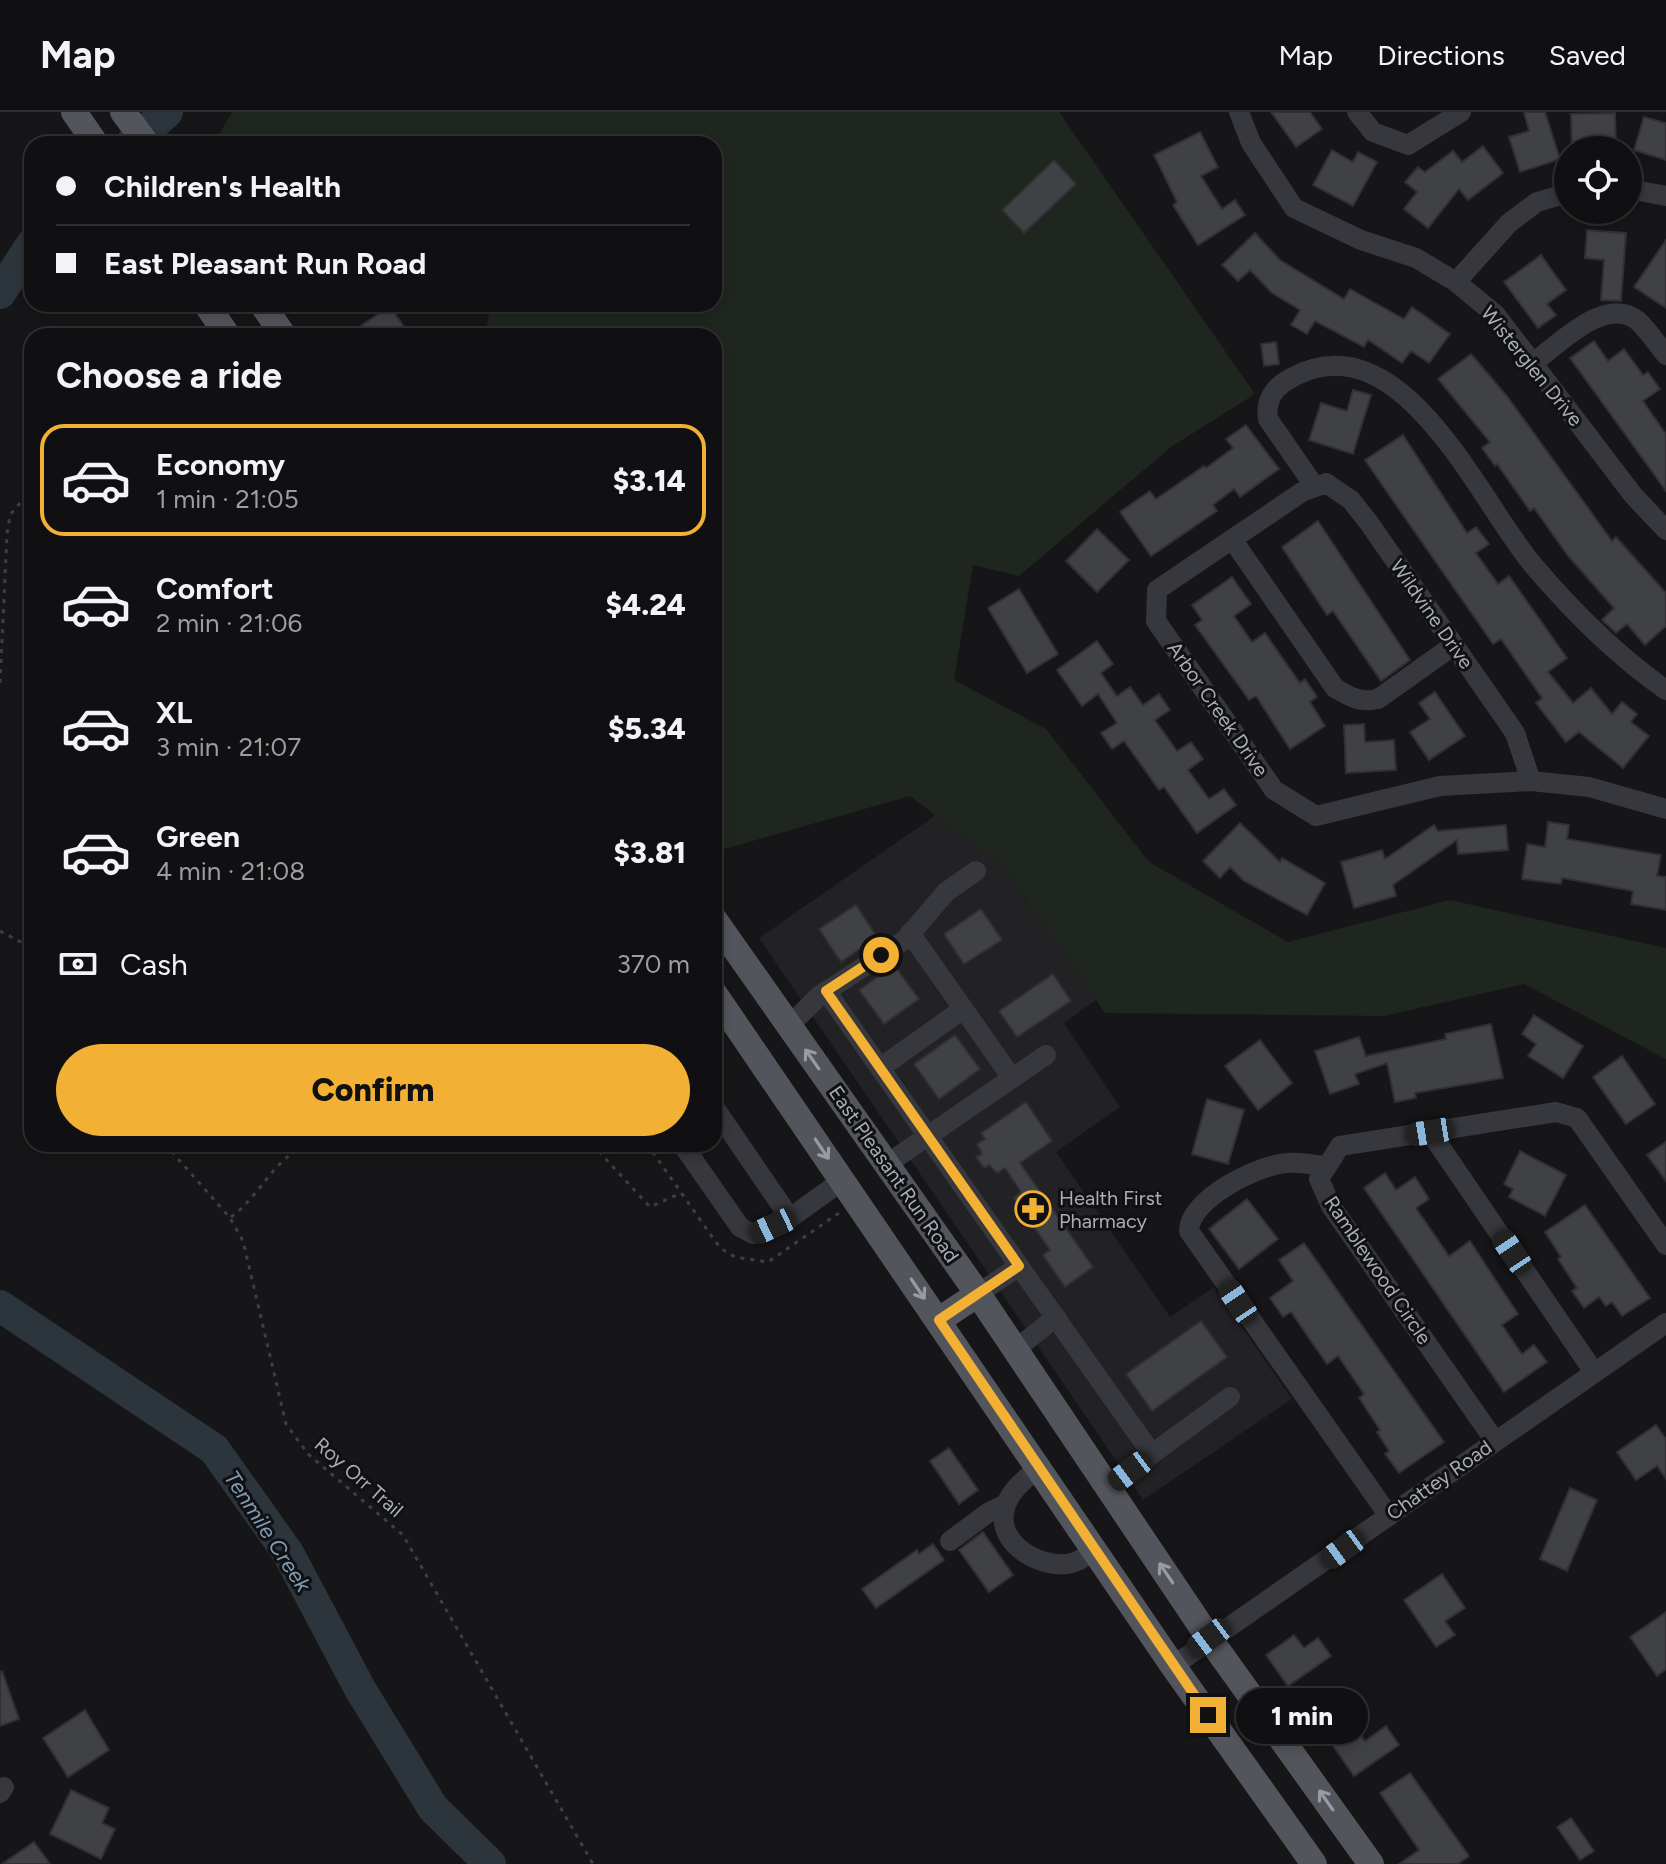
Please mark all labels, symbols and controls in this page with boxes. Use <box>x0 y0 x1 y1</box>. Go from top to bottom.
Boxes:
text: Map <box>40 32 116 78</box>
text: Map <box>1279 38 1333 72</box>
text: Directions <box>1377 38 1505 72</box>
text: Saved <box>1549 38 1626 72</box>
map controls <box>1554 136 1642 224</box>
button: locate <box>1554 136 1642 224</box>
text: Children's Health <box>104 168 341 205</box>
text: East Pleasant Run Road <box>104 245 426 282</box>
street label: Wisterglen Drive <box>1476 301 1588 431</box>
text: Choose a ride <box>56 354 282 397</box>
icon: car <box>60 444 132 516</box>
text: Economy <box>156 446 285 483</box>
text: $3.14 <box>613 462 686 499</box>
text: 1 min · 21:05 <box>156 483 299 515</box>
street label: Wildvine Drive <box>1385 555 1479 673</box>
icon: car <box>60 568 132 640</box>
text: Comfort <box>156 570 274 607</box>
text: $4.24 <box>606 586 686 623</box>
text: 2 min · 21:06 <box>156 607 302 639</box>
street label: Arbor Creek Drive <box>1163 637 1274 781</box>
icon: car <box>60 692 132 764</box>
text: XL <box>156 694 192 731</box>
text: $5.34 <box>608 710 686 747</box>
text: 3 min · 21:07 <box>156 731 301 763</box>
icon: car <box>60 816 132 888</box>
text: Green <box>156 818 240 855</box>
text: $3.81 <box>614 834 686 871</box>
text: 4 min · 21:08 <box>156 855 305 887</box>
route start <box>863 937 899 973</box>
icon: cash <box>56 942 100 986</box>
text: Cash <box>120 946 188 983</box>
text: 370 m <box>617 948 690 980</box>
button: Confirm <box>56 1044 690 1136</box>
one-way arrow <box>804 1048 820 1070</box>
street label: East Pleasant Run Road <box>824 1081 964 1267</box>
car <box>1404 1116 1456 1148</box>
one-way arrow <box>814 1138 830 1160</box>
place label: Health First Pharmacy <box>1059 1186 1162 1233</box>
pharmacy icon: Health First Pharmacy <box>1014 1190 1052 1228</box>
street label: Ramblewood Circle <box>1319 1191 1437 1349</box>
car <box>746 1205 800 1247</box>
car <box>1489 1225 1535 1279</box>
car <box>1215 1275 1261 1329</box>
one-way arrow <box>910 1277 926 1300</box>
street label: Roy Orr Trail <box>310 1432 408 1522</box>
street label: Chattey Road <box>1382 1435 1496 1525</box>
car <box>1104 1447 1156 1495</box>
water label: Tenmile Creek <box>218 1465 318 1598</box>
car <box>1317 1525 1369 1573</box>
one-way arrow <box>1158 1562 1174 1585</box>
car <box>1183 1614 1235 1662</box>
callout: 1 min <box>1236 1687 1368 1743</box>
route end <box>1190 1697 1226 1733</box>
text: 1 min <box>1271 1700 1333 1732</box>
one-way arrow <box>1318 1790 1334 1812</box>

